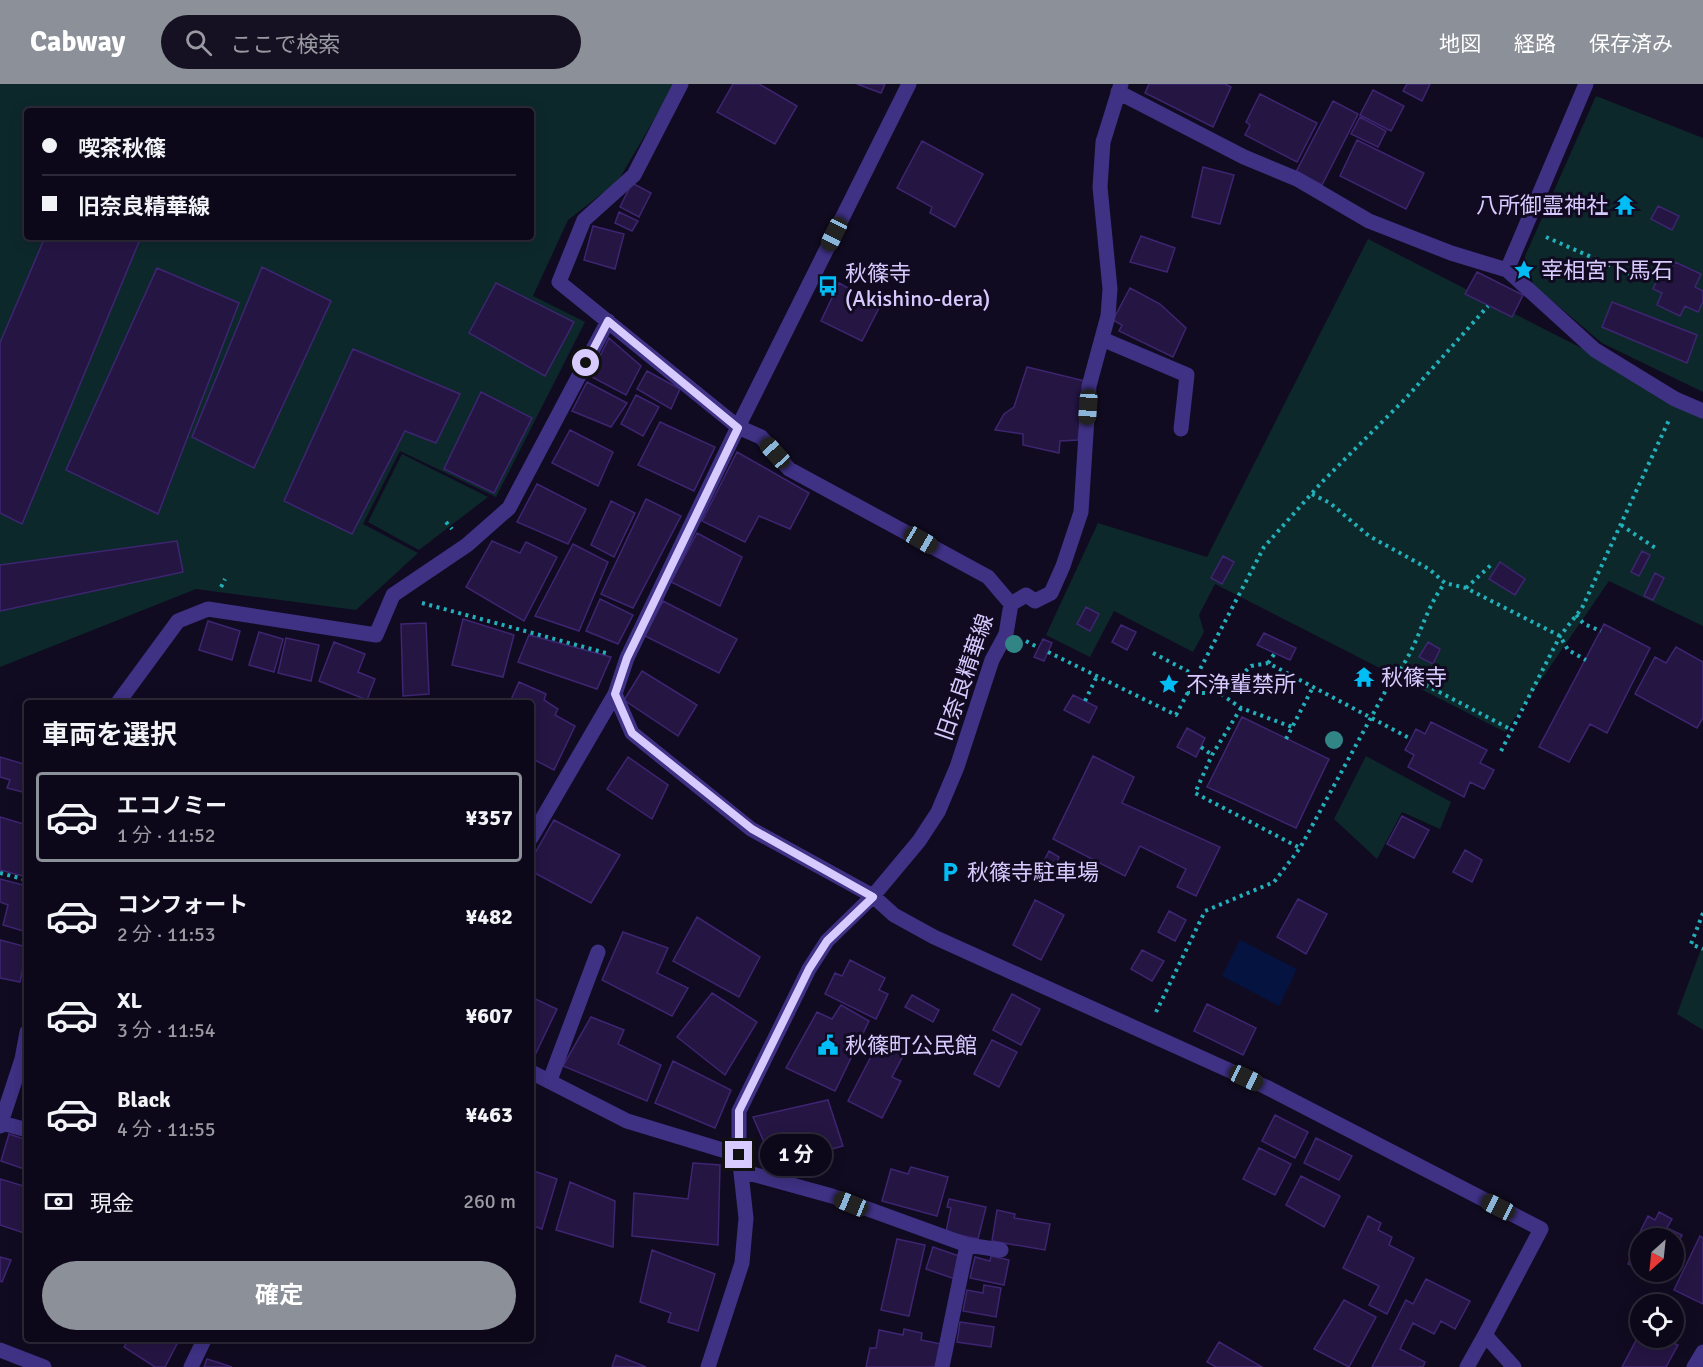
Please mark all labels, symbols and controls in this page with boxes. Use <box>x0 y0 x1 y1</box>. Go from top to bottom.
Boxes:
search box <box>161 15 581 69</box>
text: Cabway <box>30 25 125 59</box>
icon: search <box>182 26 215 59</box>
text: ここで検索 <box>230 31 340 58</box>
text: 地図 <box>1439 31 1481 57</box>
text: 経路 <box>1514 31 1556 57</box>
text: 保存済み <box>1589 31 1673 57</box>
text: 喫茶秋篠 <box>78 135 166 162</box>
place label: 八所御霊神社 <box>1476 192 1608 219</box>
text: 旧奈良精華線 <box>78 193 210 220</box>
temple icon: 八所御霊神社 <box>1613 193 1637 217</box>
car <box>818 214 850 254</box>
place label: 宰相宮下馬石 <box>1541 257 1673 284</box>
place icon: 宰相宮下馬石 <box>1512 258 1536 282</box>
place label: 秋篠寺 (Akishino-dera) <box>845 260 990 312</box>
bus stop icon: 秋篠寺 (Akishino-dera) <box>816 274 840 298</box>
route start <box>572 349 599 376</box>
car <box>1078 388 1098 426</box>
car <box>756 434 794 472</box>
car <box>901 523 941 557</box>
street label: 旧奈良精華線 <box>930 610 999 744</box>
place label: 秋篠寺 <box>1381 664 1447 691</box>
temple icon: 秋篠寺 <box>1352 665 1376 689</box>
place label: 不浄輩禁所 <box>1186 671 1296 698</box>
place icon: 不浄輩禁所 <box>1157 672 1181 696</box>
text: 車両を選択 <box>42 719 177 752</box>
icon: car <box>45 790 99 844</box>
text: エコノミー <box>117 792 227 819</box>
text: ¥357 <box>465 804 513 831</box>
text: 1 分 · 11:52 <box>117 823 216 848</box>
place label: 秋篠寺駐車場 <box>967 859 1099 886</box>
parking icon: 秋篠寺駐車場 <box>938 860 962 884</box>
icon: car <box>45 889 99 943</box>
text: コンフォート <box>117 891 248 918</box>
text: ¥482 <box>465 903 513 930</box>
text: 2 分 · 11:53 <box>117 922 216 947</box>
text: XL <box>117 987 142 1014</box>
icon: car <box>45 988 99 1042</box>
text: ¥607 <box>465 1002 513 1029</box>
text: 3 分 · 11:54 <box>117 1018 216 1043</box>
place label: 秋篠町公民館 <box>845 1032 977 1059</box>
public building icon: 秋篠町公民館 <box>816 1033 840 1057</box>
car <box>1226 1062 1266 1094</box>
text: Black <box>117 1086 171 1113</box>
icon: car <box>45 1087 99 1141</box>
text: ¥463 <box>465 1101 513 1128</box>
text: 4 分 · 11:55 <box>117 1117 216 1142</box>
callout: 1 分 <box>760 1134 832 1176</box>
route end <box>725 1141 752 1168</box>
text: 1 分 <box>778 1142 814 1167</box>
icon: cash <box>42 1185 75 1218</box>
text: 260 m <box>463 1189 516 1214</box>
car <box>831 1189 871 1219</box>
text: 現金 <box>90 1190 134 1217</box>
car <box>1478 1191 1518 1223</box>
north arrow <box>1630 1228 1684 1282</box>
map controls <box>1630 1228 1684 1348</box>
button: 確定 <box>42 1261 516 1330</box>
button: locate <box>1630 1294 1684 1348</box>

